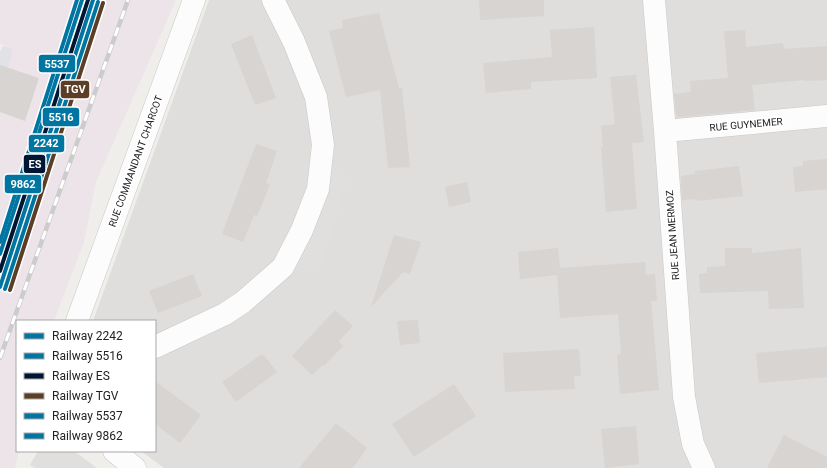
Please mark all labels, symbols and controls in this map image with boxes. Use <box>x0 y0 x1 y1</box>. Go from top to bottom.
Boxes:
line badge: 5537 <box>38 54 76 73</box>
text: 5537 <box>44 58 70 71</box>
line badge: TGV <box>60 80 90 99</box>
text: TGV <box>64 83 86 96</box>
street label: RUE COMMANDANT CHARCOT <box>106 94 164 228</box>
line badge: 5516 <box>42 107 80 127</box>
text: 5516 <box>48 111 74 124</box>
street label: RUE GUYNEMER <box>709 116 783 133</box>
line badge: 2242 <box>28 134 65 153</box>
text: 2242 <box>33 137 59 150</box>
line badge: ES <box>23 154 46 174</box>
text: ES <box>29 158 42 171</box>
line badge: 9862 <box>4 174 42 194</box>
text: 9862 <box>10 178 36 191</box>
street label: RUE JEAN MERMOZ <box>664 190 681 280</box>
legend <box>16 320 156 452</box>
text: Railway 2242 <box>52 329 123 343</box>
text: Railway 5516 <box>52 349 123 363</box>
text: Railway ES <box>52 369 110 383</box>
text: Railway TGV <box>52 389 119 403</box>
text: Railway 5537 <box>52 409 123 423</box>
text: Railway 9862 <box>52 429 123 443</box>

